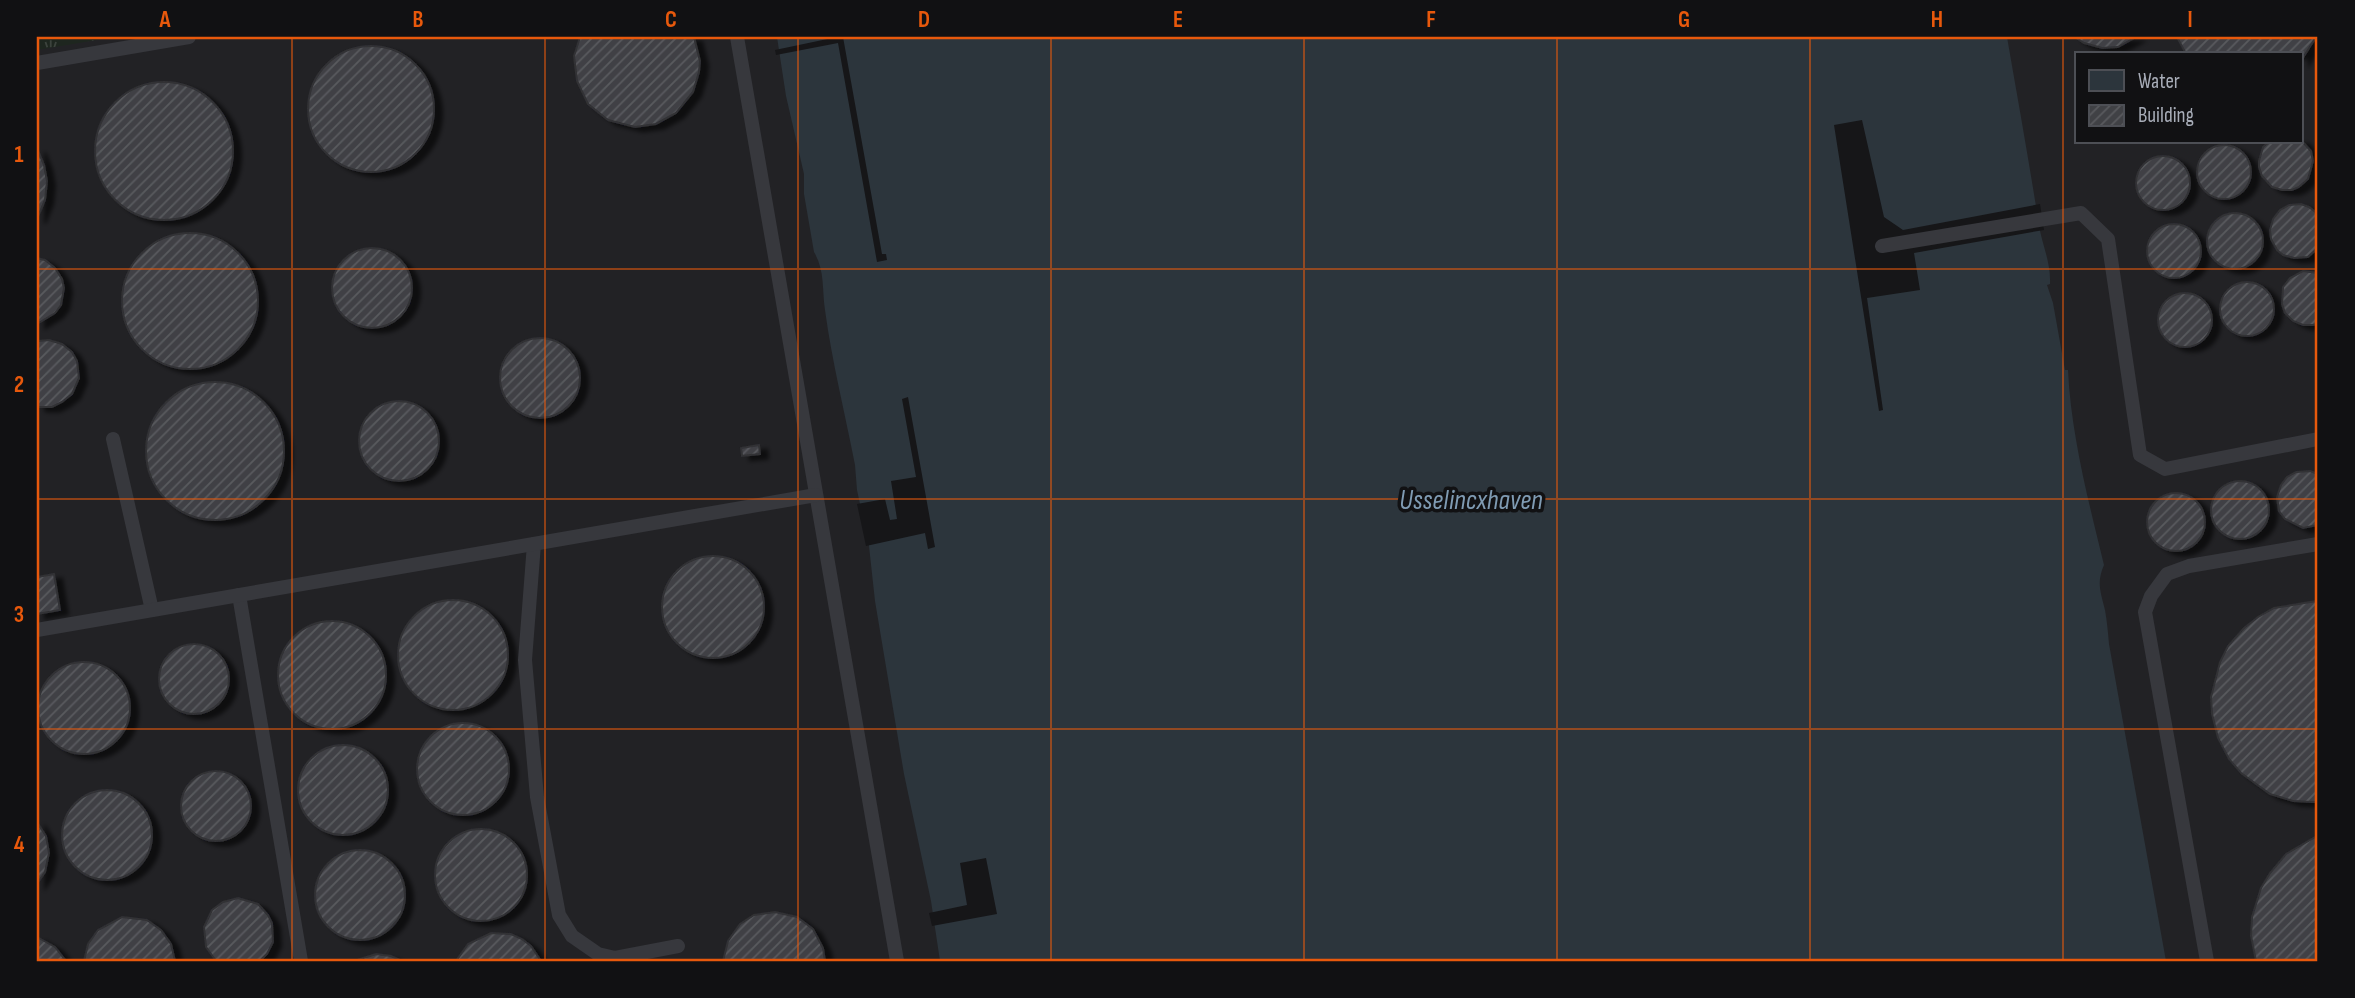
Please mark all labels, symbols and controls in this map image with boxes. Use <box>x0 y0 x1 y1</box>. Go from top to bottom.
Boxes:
text: A <box>159 6 172 34</box>
text: B <box>413 6 424 34</box>
text: C <box>665 6 677 34</box>
text: D <box>918 6 930 34</box>
text: E <box>1173 6 1183 34</box>
text: F <box>1426 6 1436 34</box>
text: G <box>1678 6 1690 34</box>
text: H <box>1931 6 1943 34</box>
text: I <box>2187 6 2193 34</box>
legend <box>2075 52 2302 144</box>
text: Water <box>2138 69 2180 94</box>
text: Building <box>2138 103 2194 128</box>
text: 1 <box>14 141 24 169</box>
text: 2 <box>14 371 24 399</box>
water label: Usselincxhaven <box>1399 484 1543 517</box>
text: 3 <box>14 601 24 629</box>
text: 4 <box>14 831 25 859</box>

